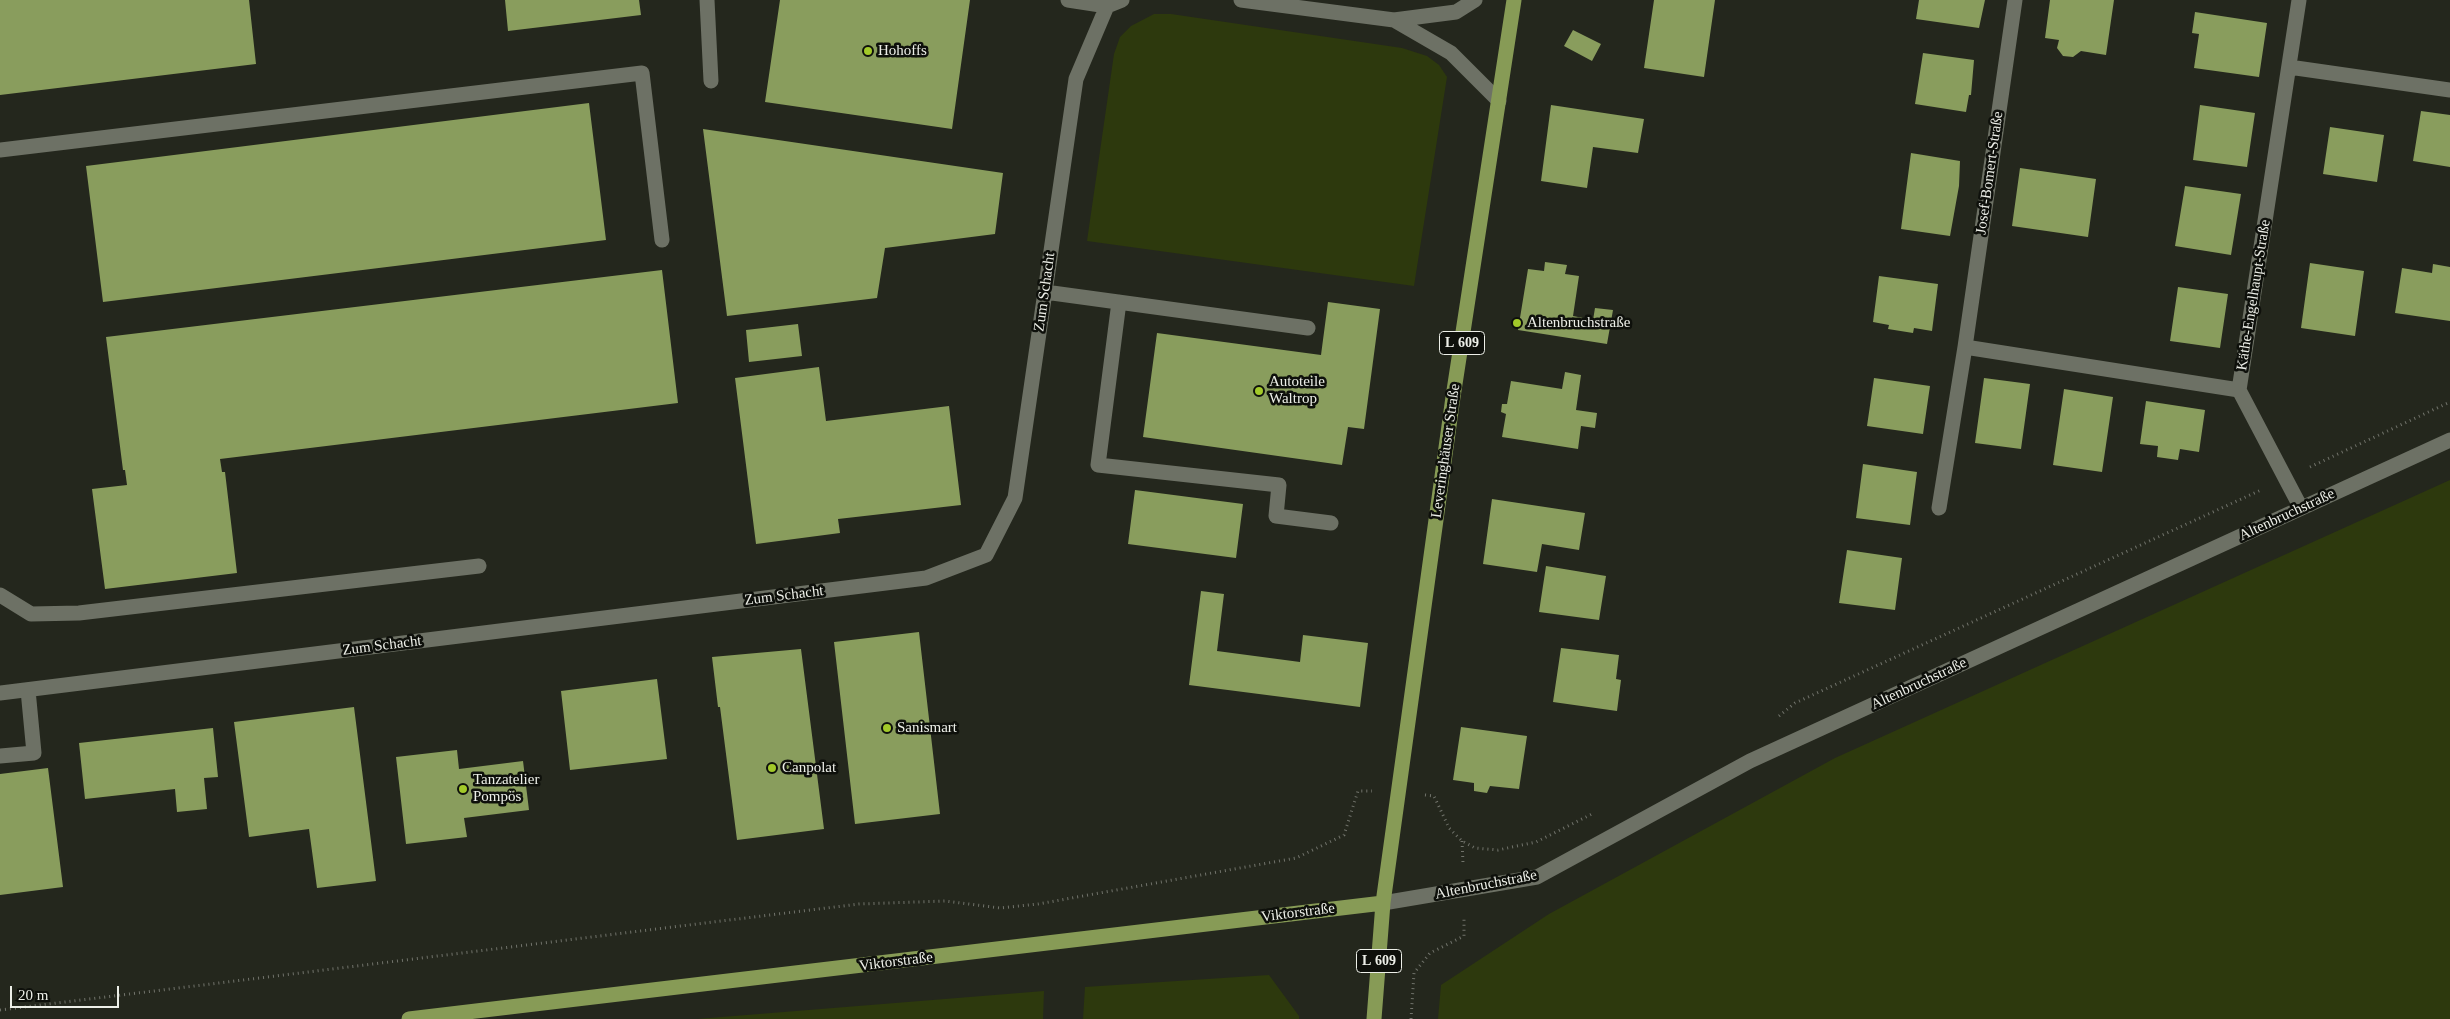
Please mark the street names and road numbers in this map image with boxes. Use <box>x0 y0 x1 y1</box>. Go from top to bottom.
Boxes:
street label: Josef-Bomert-Straße <box>1972 110 2008 236</box>
street label: Käthe-Engelhaupt-Straße <box>2233 218 2275 372</box>
street label: Zum Schacht <box>1031 251 1059 333</box>
road number: L 609 <box>1440 332 1484 354</box>
street label: Leveringhäuser Straße <box>1428 383 1464 519</box>
street label: Altenbruchstraße <box>2236 485 2338 545</box>
street label: Zum Schacht <box>743 582 825 610</box>
street label: Zum Schacht <box>341 632 423 660</box>
street label: Altenbruchstraße <box>1868 654 1970 714</box>
street label: Altenbruchstraße <box>1434 866 1538 904</box>
street label: Viktorstraße <box>1260 900 1336 926</box>
street label: Viktorstraße <box>858 949 934 975</box>
road number: L 609 <box>1356 949 1402 972</box>

